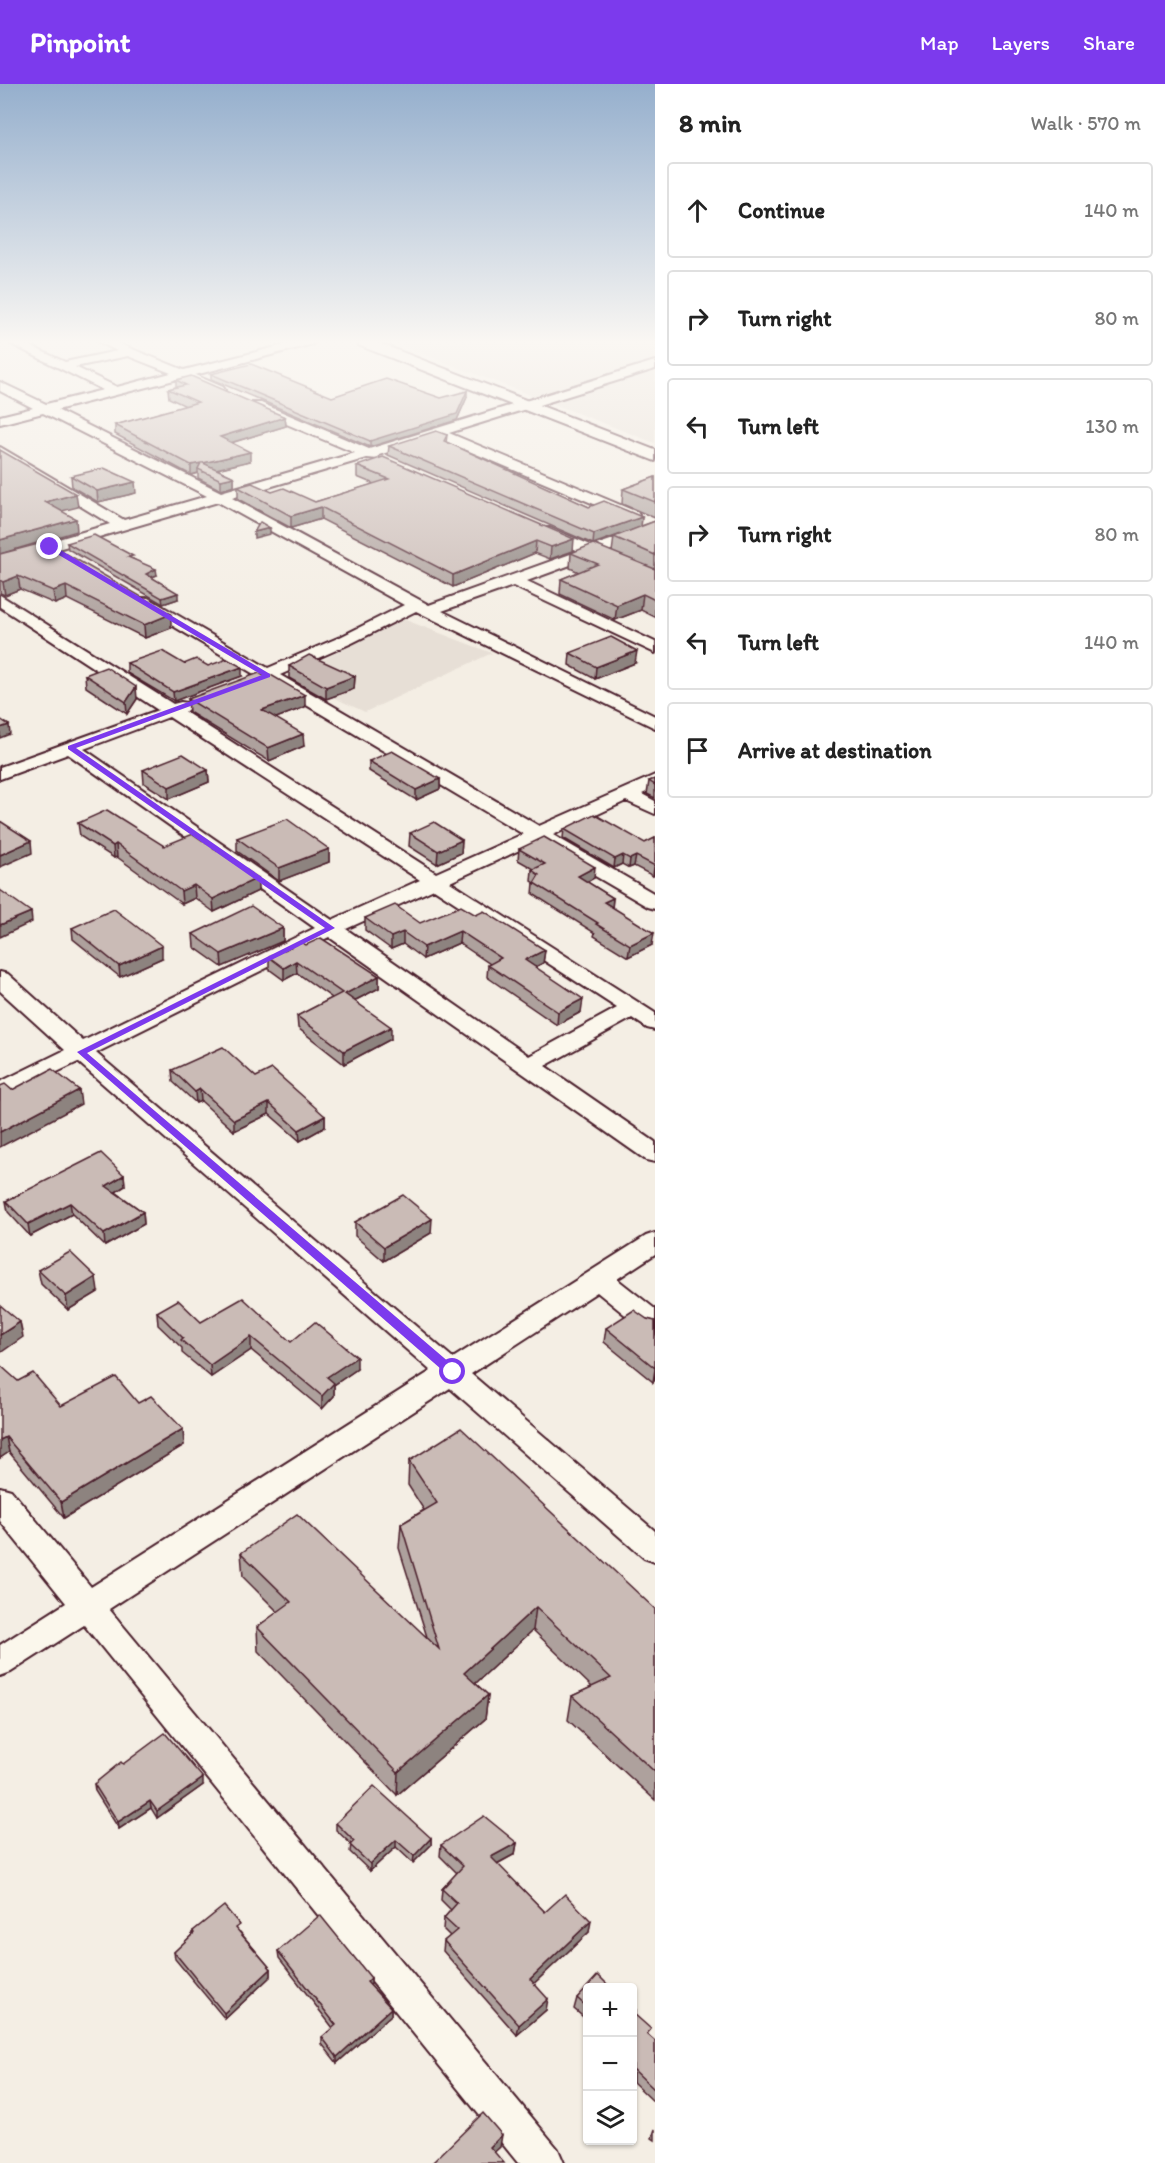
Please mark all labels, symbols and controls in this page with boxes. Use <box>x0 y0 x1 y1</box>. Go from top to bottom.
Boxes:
text: Pinpoint <box>30 25 131 59</box>
text: Map <box>920 30 959 55</box>
text: Layers <box>992 30 1050 55</box>
text: Share <box>1083 30 1135 55</box>
text: 8 min <box>679 107 741 139</box>
text: Walk · 570 m <box>1030 111 1141 135</box>
icon: ahead <box>681 194 714 227</box>
text: Continue <box>738 197 825 224</box>
text: 140 m <box>1084 198 1139 222</box>
icon: right <box>681 302 714 335</box>
text: Turn right <box>738 305 832 332</box>
text: 80 m <box>1094 306 1139 330</box>
icon: left <box>681 410 714 443</box>
text: Turn left <box>738 413 819 440</box>
text: 130 m <box>1085 414 1139 438</box>
icon: right <box>681 518 714 551</box>
text: Turn right <box>738 521 832 548</box>
text: 80 m <box>1094 522 1139 546</box>
route end <box>36 533 62 559</box>
icon: left <box>681 626 714 659</box>
text: Turn left <box>738 629 819 656</box>
text: 140 m <box>1084 630 1139 654</box>
icon: arrive <box>681 734 714 767</box>
text: Arrive at destination <box>738 737 932 764</box>
route start <box>439 1358 465 1384</box>
map controls <box>583 1983 637 2145</box>
button: + <box>583 1983 637 2037</box>
button: − <box>583 2037 637 2091</box>
button: layers <box>583 2091 637 2145</box>

